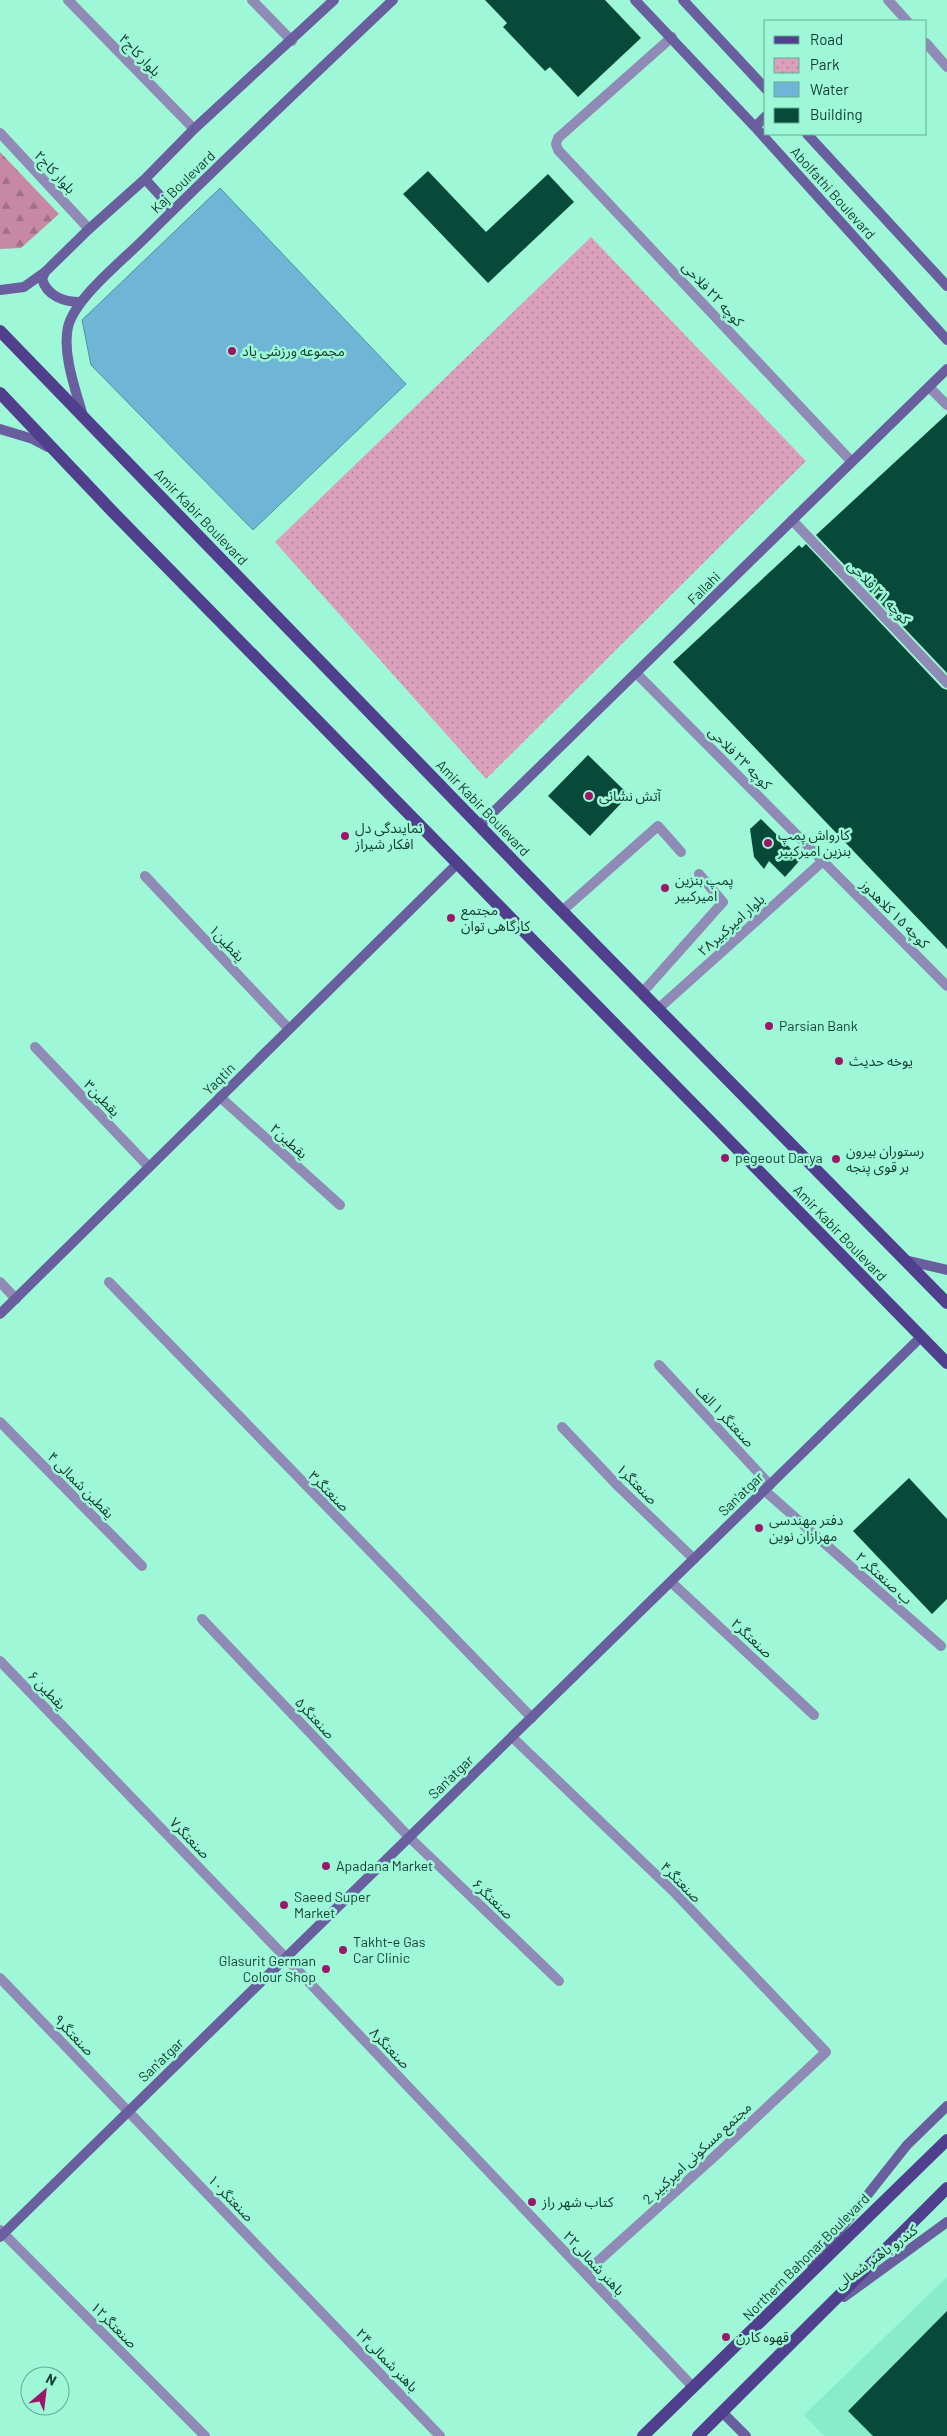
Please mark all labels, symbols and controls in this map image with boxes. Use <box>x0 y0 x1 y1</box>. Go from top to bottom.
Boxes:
legend <box>764 20 927 135</box>
street label: بلوار کاج۴ <box>114 30 165 82</box>
text: Road <box>810 30 843 48</box>
text: Park <box>810 55 840 73</box>
text: Water <box>810 80 849 98</box>
text: Building <box>810 105 863 123</box>
street label: Abolfathi Boulevard <box>787 143 879 242</box>
street label: بلوار کاج۲ <box>29 147 80 199</box>
street label: Kaj Boulevard <box>147 147 218 216</box>
street label: کوچه ۲۲ فلاحی <box>678 258 748 331</box>
place label: مجموعه ورزشی یاد <box>242 342 345 360</box>
marker: مجموعه ورزشی یاد <box>226 345 238 357</box>
street label: Amir Kabir Boulevard <box>151 465 252 568</box>
street label: کوچه ۲۱ فلاحی <box>843 556 914 629</box>
street label: Fallahi <box>684 568 724 608</box>
street label: کوچه ۲۳ فلاحی <box>704 723 776 794</box>
street label: Amir Kabir Boulevard <box>433 756 534 859</box>
place label: آتش نشانی <box>599 787 662 805</box>
marker: آتش نشانی <box>583 790 595 802</box>
place label: نمایندگی دل افکار شیراز <box>354 819 423 853</box>
place label: کارواش پمپ بنزین امیرکبیر <box>777 826 851 860</box>
marker: نمایندگی دل افکار شیراز <box>339 830 351 842</box>
marker: کارواش پمپ بنزین امیرکبیر <box>762 837 774 849</box>
place label: پمپ بنزین امیرکبیر <box>674 871 733 905</box>
street label: کوچه ۱۵ کلاهدوز <box>855 875 933 953</box>
marker: پمپ بنزین امیرکبیر <box>659 882 671 894</box>
street label: ۲۸بلوار امیرکبیر <box>694 890 768 960</box>
place label: مجتمع کارگاهی توان <box>461 901 530 935</box>
marker: مجتمع کارگاهی توان <box>445 912 457 924</box>
street label: یقطین۱ <box>205 921 249 965</box>
place label: Parsian Bank <box>779 1017 858 1034</box>
marker: Parsian Bank <box>763 1020 775 1032</box>
place label: یوخه حدیث <box>849 1052 913 1070</box>
marker: یوخه حدیث <box>833 1055 845 1067</box>
street label: Yaqtin <box>199 1059 238 1098</box>
street label: یقطین۳ <box>80 1076 124 1120</box>
street label: یقطین۲ <box>266 1119 312 1163</box>
place label: رستوران بیرون بر قوی پنجه <box>846 1142 924 1177</box>
place label: pegeout Darya <box>735 1149 823 1166</box>
marker: pegeout Darya <box>719 1152 731 1164</box>
marker: رستوران بیرون بر قوی پنجه <box>830 1153 842 1165</box>
street label: Amir Kabir Boulevard <box>790 1181 891 1284</box>
street label: صنعتگر ۱ الف <box>692 1381 759 1451</box>
street label: یقطین شمالی ۴ <box>44 1448 118 1522</box>
street label: صنعتگر۱ <box>613 1460 662 1509</box>
street label: صنعتگر۳ <box>305 1467 354 1516</box>
street label: San'atgar <box>715 1468 767 1519</box>
place label: دفتر مهندسی مهرازان نوین <box>769 1511 844 1545</box>
marker: دفتر مهندسی مهرازان نوین <box>753 1522 765 1534</box>
street label: ۲ ب صنعتگر <box>852 1548 916 1608</box>
street label: صنعتگر۲ <box>727 1614 777 1662</box>
street label: یقطین ۶ <box>24 1667 70 1713</box>
street label: صنعتگر۵ <box>291 1693 339 1743</box>
street label: San'atgar <box>425 1751 477 1802</box>
street label: صنعتگر۷ <box>166 1814 214 1863</box>
place label: Apadana Market <box>336 1857 433 1874</box>
street label: صنعتگر۴ <box>657 1858 706 1907</box>
marker: Apadana Market <box>320 1860 332 1872</box>
street label: صنعتگر۶ <box>469 1875 518 1923</box>
place label: Saeed Super Market <box>294 1888 371 1921</box>
marker: Saeed Super Market <box>278 1899 290 1911</box>
place label: Takht-e Gas Car Clinic <box>353 1933 426 1966</box>
marker: Takht-e Gas Car Clinic <box>337 1944 349 1956</box>
place label: Glasurit German Colour Shop <box>219 1952 316 1985</box>
marker: Glasurit German Colour Shop <box>320 1963 332 1975</box>
street label: صنعتگر۹ <box>50 2011 98 2060</box>
street label: صنعتگر۸ <box>366 2024 414 2073</box>
street label: San'atgar <box>135 2034 187 2085</box>
street label: مجتمع مسکونی امیرکبیر 2 <box>639 2098 757 2210</box>
street label: صنعتگر۱۰ <box>204 2171 258 2226</box>
street label: Northern Bahonar Boulevard <box>739 2190 873 2324</box>
place label: کتاب شهر راز <box>541 2193 614 2211</box>
marker: کتاب شهر راز <box>526 2196 538 2208</box>
street label: کندرو باهنر شمالی <box>831 2221 921 2293</box>
street label: باهنر شمالی۲۲ <box>559 2227 629 2299</box>
street label: صنعتگر۱۲ <box>87 2298 141 2352</box>
street label: باهنر شمالی۲۴ <box>352 2324 422 2396</box>
place label: قهوه کارن <box>736 2328 789 2346</box>
marker: قهوه کارن <box>720 2331 732 2343</box>
north arrow <box>20 2366 70 2416</box>
text: N <box>43 2369 59 2389</box>

